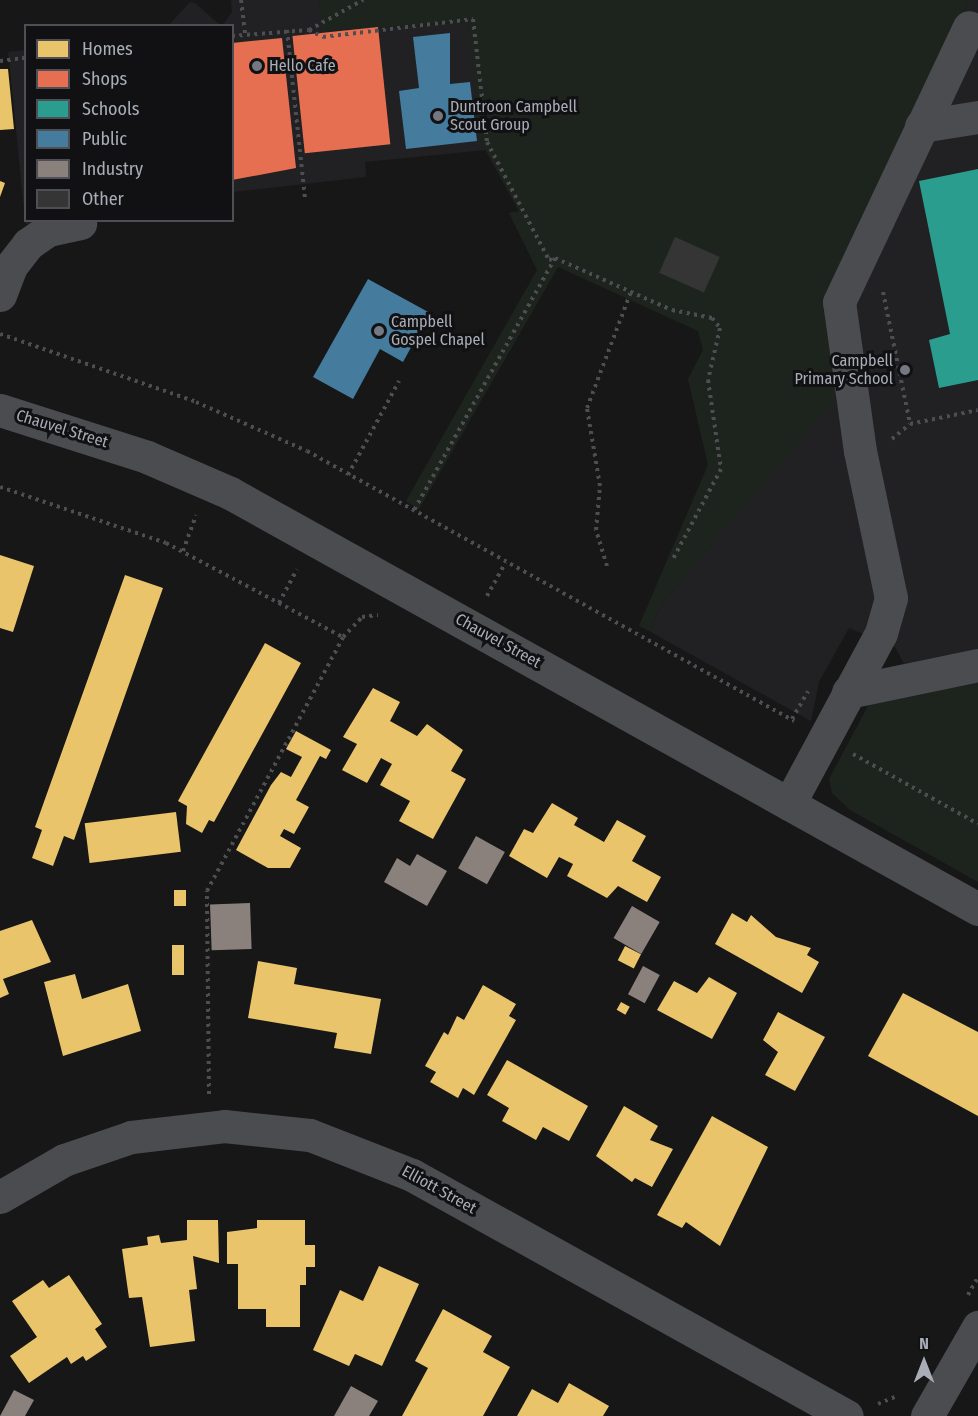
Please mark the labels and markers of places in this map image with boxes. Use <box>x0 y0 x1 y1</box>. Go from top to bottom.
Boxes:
place label: Hello Cafe <box>269 56 336 76</box>
marker: Hello Cafe <box>250 59 264 73</box>
place label: Duntroon Campbell Scout Group <box>450 97 577 135</box>
marker: Duntroon Campbell Scout Group <box>431 109 445 123</box>
place label: Campbell Gospel Chapel <box>391 312 485 350</box>
marker: Campbell Gospel Chapel <box>372 324 386 338</box>
place label: Campbell Primary School <box>794 351 893 389</box>
marker: Campbell Primary School <box>898 363 912 377</box>

